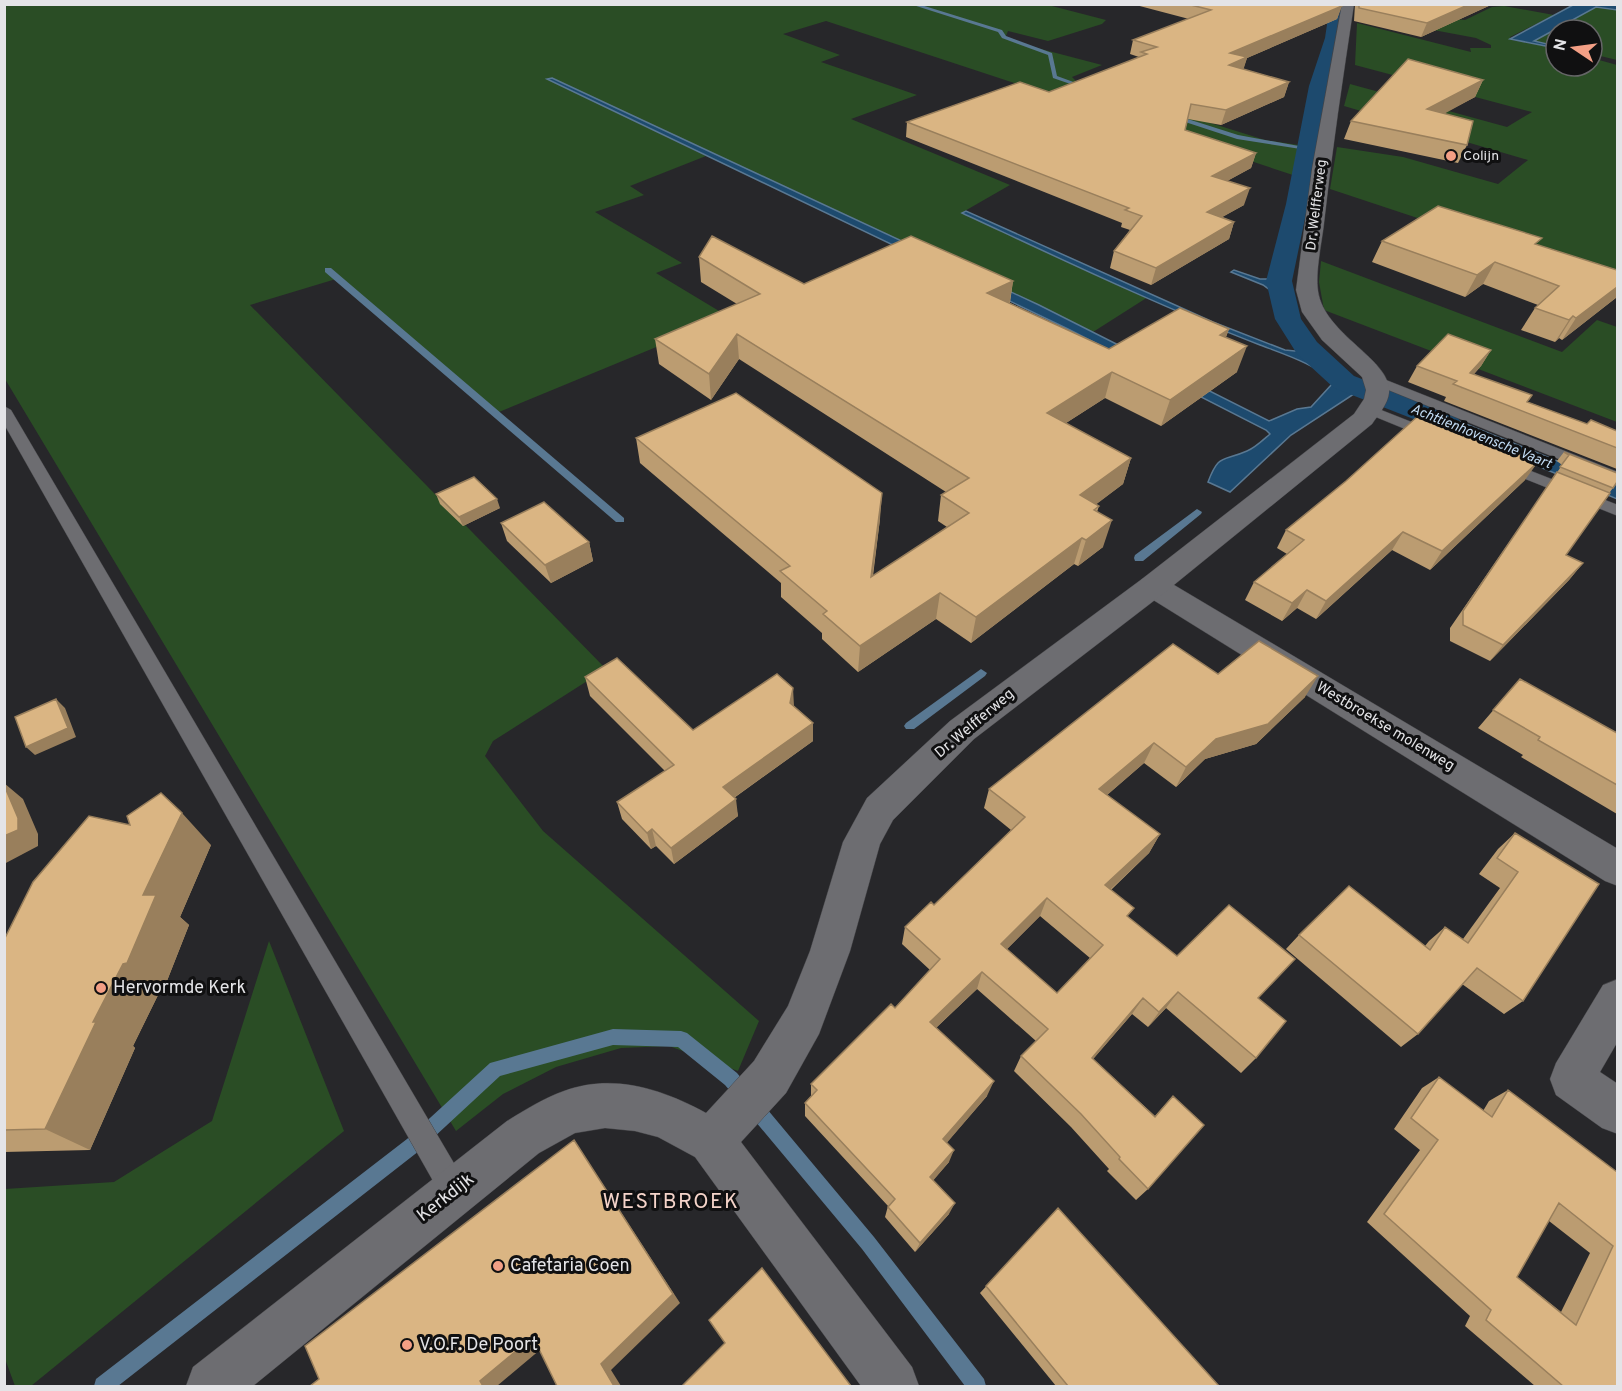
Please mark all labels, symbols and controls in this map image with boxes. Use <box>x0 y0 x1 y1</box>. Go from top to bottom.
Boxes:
north arrow <box>1544 18 1604 78</box>
text: N <box>1550 37 1572 53</box>
place label: Colijn <box>1463 148 1499 165</box>
marker: Colijn <box>1444 149 1458 163</box>
street label: Dr. Welfferweg <box>1303 159 1331 251</box>
water label: Achttienhovensche Vaart <box>1408 401 1555 473</box>
street label: Westbroekse molenweg <box>1312 678 1458 776</box>
street label: Dr. Welfferweg <box>931 685 1019 763</box>
place label: Hervormde Kerk <box>113 977 246 1000</box>
marker: Hervormde Kerk <box>94 981 108 995</box>
street label: Kerkdijk <box>413 1168 479 1228</box>
district label: WESTBROEK <box>603 1189 739 1216</box>
place label: Cafetaria Coen <box>510 1255 630 1278</box>
marker: Cafetaria Coen <box>491 1259 505 1273</box>
place label: V.O.F. De Poort <box>419 1334 538 1357</box>
marker: V.O.F. De Poort <box>400 1338 414 1352</box>

